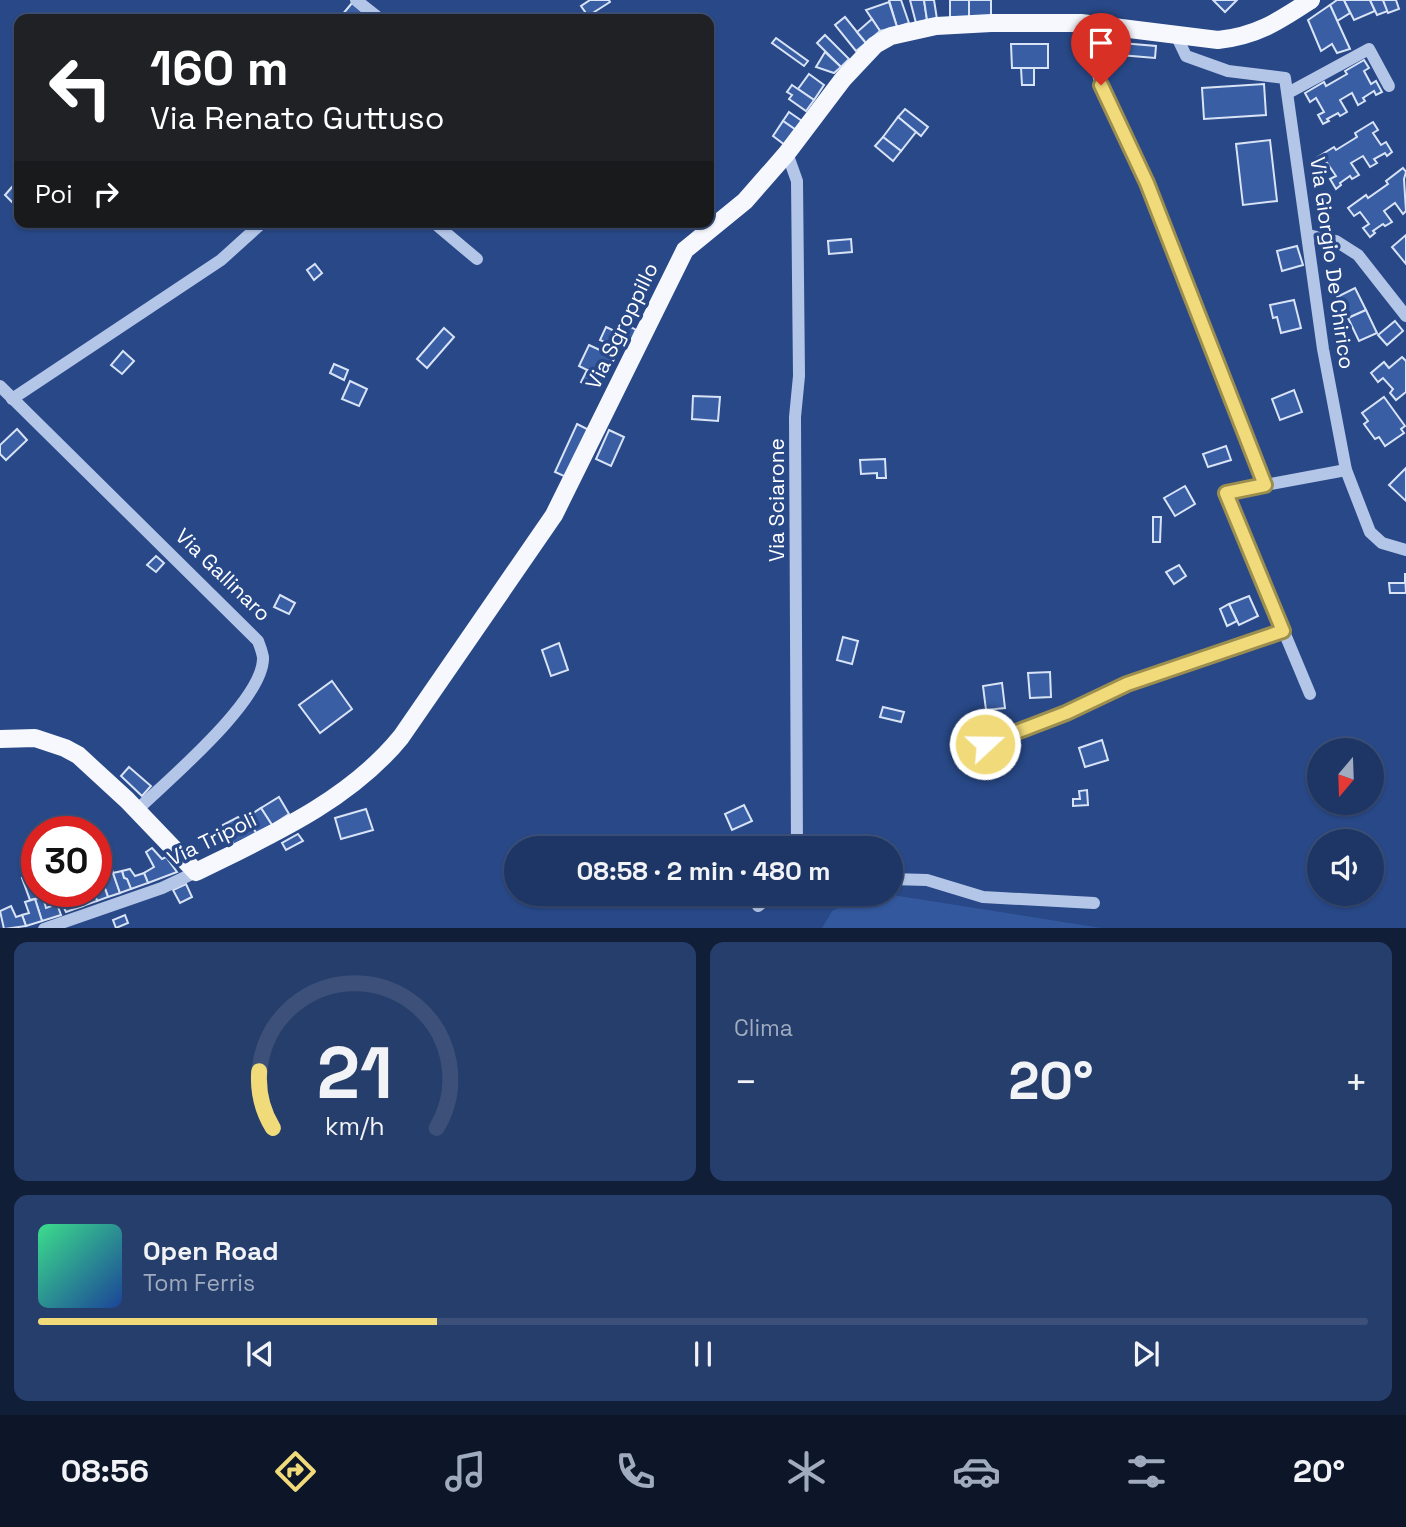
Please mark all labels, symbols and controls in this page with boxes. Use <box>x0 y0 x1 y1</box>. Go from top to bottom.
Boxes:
pin <box>1071 13 1131 85</box>
icon: arrive <box>1082 24 1120 62</box>
text: 160 m <box>150 37 288 99</box>
icon: left <box>35 42 126 133</box>
text: Via Renato Guttuso <box>150 98 445 138</box>
street label: Via Giorgio De Chirico <box>1304 155 1361 371</box>
icon: right <box>87 175 125 213</box>
text: Poi <box>35 177 73 211</box>
street label: Via Sgroppillo <box>579 258 664 394</box>
street label: Via Sciarone <box>763 438 790 562</box>
street label: Via Gallinaro <box>170 522 277 627</box>
position arrow <box>948 707 1022 781</box>
north arrow <box>1307 738 1384 816</box>
map controls <box>1307 738 1384 906</box>
street label: Via Tripoli <box>163 805 261 872</box>
speed limit sign: 30 <box>21 816 112 907</box>
button: sound <box>1307 829 1384 906</box>
text: 08:58 · 2 min · 480 m <box>576 854 831 888</box>
text: Clima <box>734 1013 793 1043</box>
text: 21 <box>317 1026 393 1119</box>
text: 20° <box>1008 1048 1094 1114</box>
text: − <box>734 1058 758 1106</box>
text: + <box>1344 1058 1368 1106</box>
text: km/h <box>325 1109 385 1141</box>
text: Open Road <box>143 1234 279 1268</box>
text: Tom Ferris <box>143 1268 255 1298</box>
icon: previous <box>241 1335 279 1373</box>
icon: pause <box>684 1335 722 1373</box>
icon: next <box>1127 1335 1165 1373</box>
icon: directions <box>271 1447 320 1496</box>
icon: music <box>441 1447 490 1496</box>
icon: phone <box>611 1447 660 1496</box>
icon: climate <box>782 1447 831 1496</box>
icon: car <box>952 1447 1001 1496</box>
icon: filters <box>1122 1447 1171 1496</box>
text: 08:56 <box>61 1451 149 1491</box>
text: 20° <box>1293 1451 1345 1491</box>

